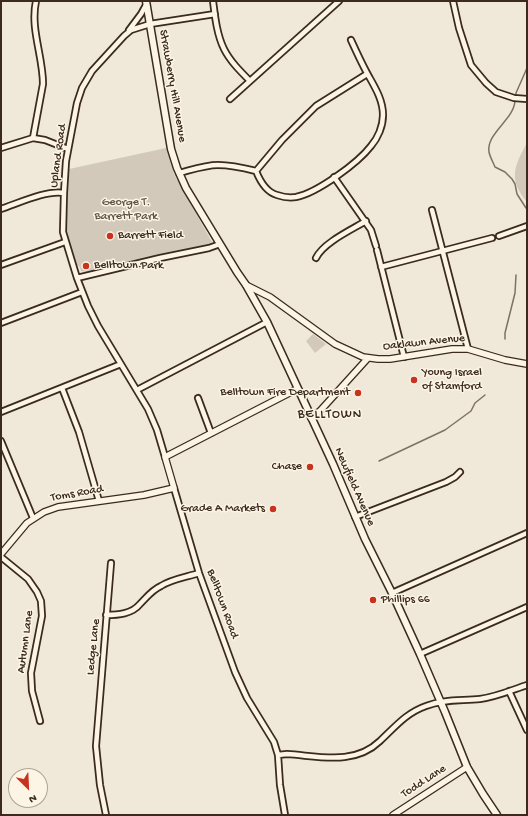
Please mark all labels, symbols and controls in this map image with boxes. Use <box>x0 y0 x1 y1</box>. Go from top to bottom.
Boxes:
street label: Strawberry Hill Avenue <box>155 29 189 143</box>
street label: Upland Road <box>47 123 71 189</box>
park label: George T. Barrett Park <box>94 196 158 224</box>
place label: Barrett Field <box>118 229 183 243</box>
marker: Barrett Field <box>105 231 115 241</box>
place label: Belltown Park <box>94 259 163 273</box>
marker: Belltown Park <box>81 261 91 271</box>
street label: Oaklawn Avenue <box>382 332 466 354</box>
place label: Young Israel of Stamford <box>422 366 482 394</box>
marker: Young Israel of Stamford <box>409 375 419 385</box>
place label: Belltown Fire Department <box>220 386 350 400</box>
marker: Belltown Fire Department <box>353 388 363 398</box>
district label: BELLTOWN <box>298 407 362 423</box>
street label: Newfield Avenue <box>330 446 378 528</box>
place label: Chase <box>272 460 302 474</box>
marker: Chase <box>305 462 315 472</box>
street label: Toms Road <box>50 482 104 506</box>
place label: Grade A Markets <box>180 502 265 516</box>
marker: Grade A Markets <box>268 504 278 514</box>
street label: Belltown Road <box>203 567 241 641</box>
place label: Phillips 66 <box>381 593 430 607</box>
marker: Phillips 66 <box>368 595 378 605</box>
street label: Autumn Lane <box>14 610 38 674</box>
street label: Ledge Lane <box>84 618 104 676</box>
street label: Todd Lane <box>399 762 449 802</box>
north arrow <box>8 768 48 808</box>
text: N <box>27 791 38 805</box>

